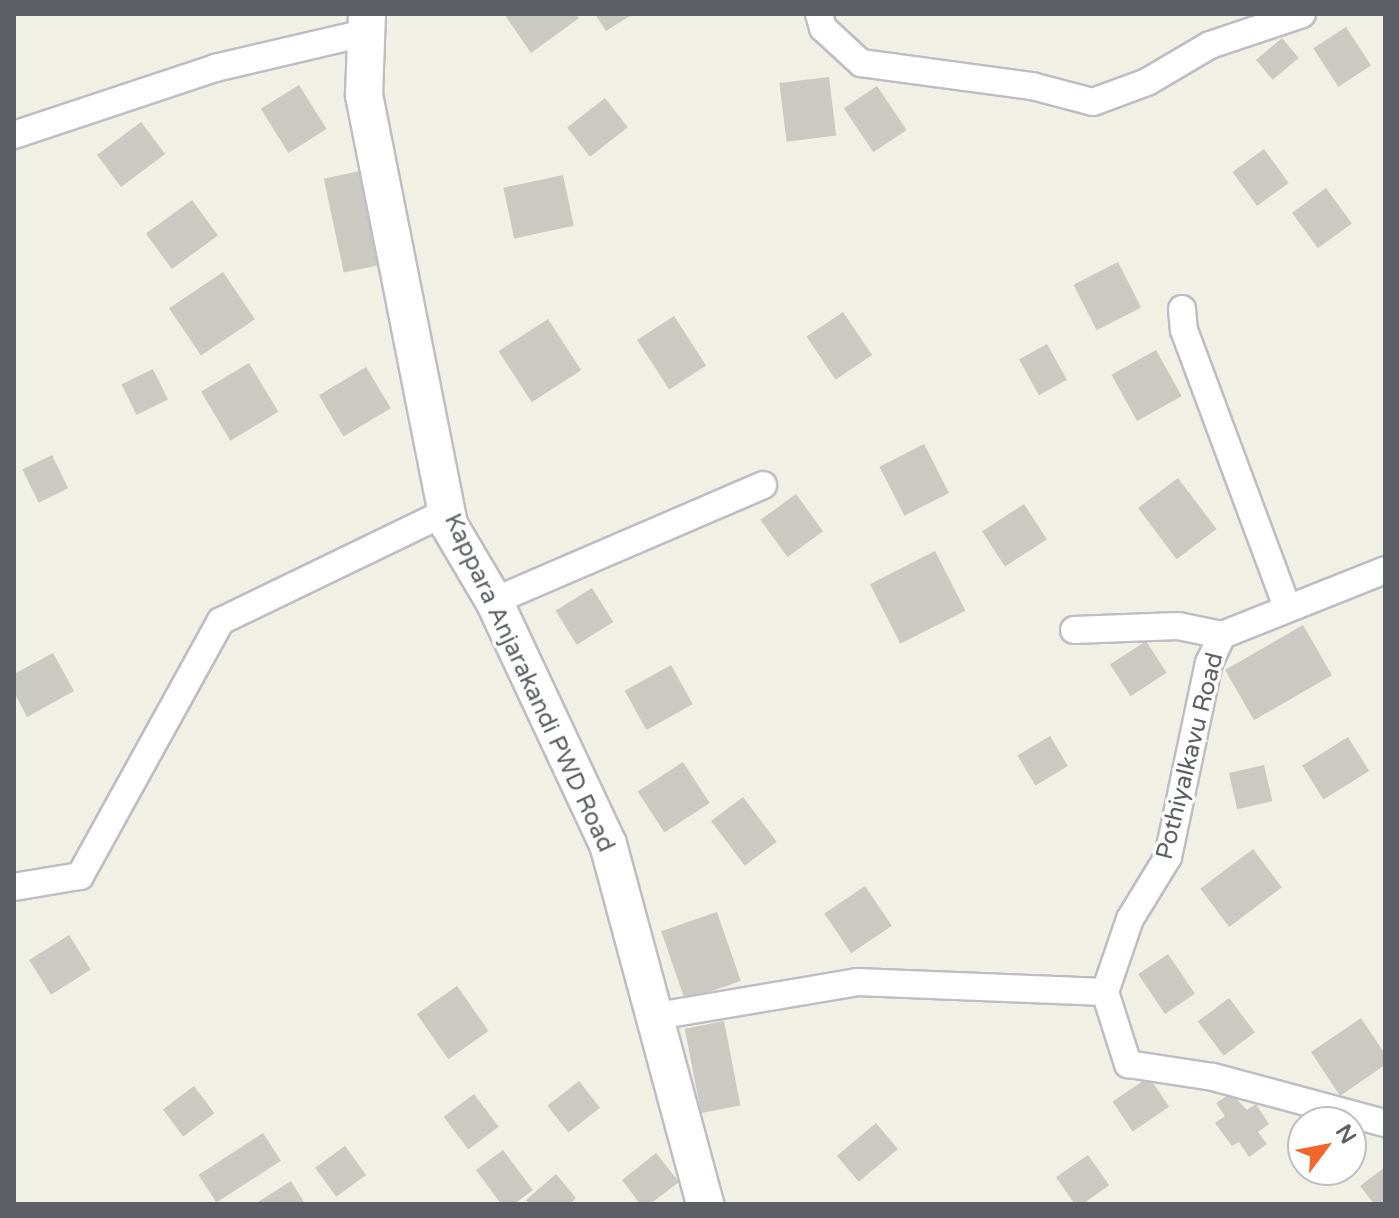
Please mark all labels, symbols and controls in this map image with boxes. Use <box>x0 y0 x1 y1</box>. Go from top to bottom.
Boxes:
street label: Kappara Anjarakandi PWD Road <box>438 509 620 857</box>
street label: Pothiyalkavu Road <box>1150 650 1230 862</box>
north arrow <box>1287 1106 1367 1186</box>
text: N <box>1330 1120 1361 1149</box>

